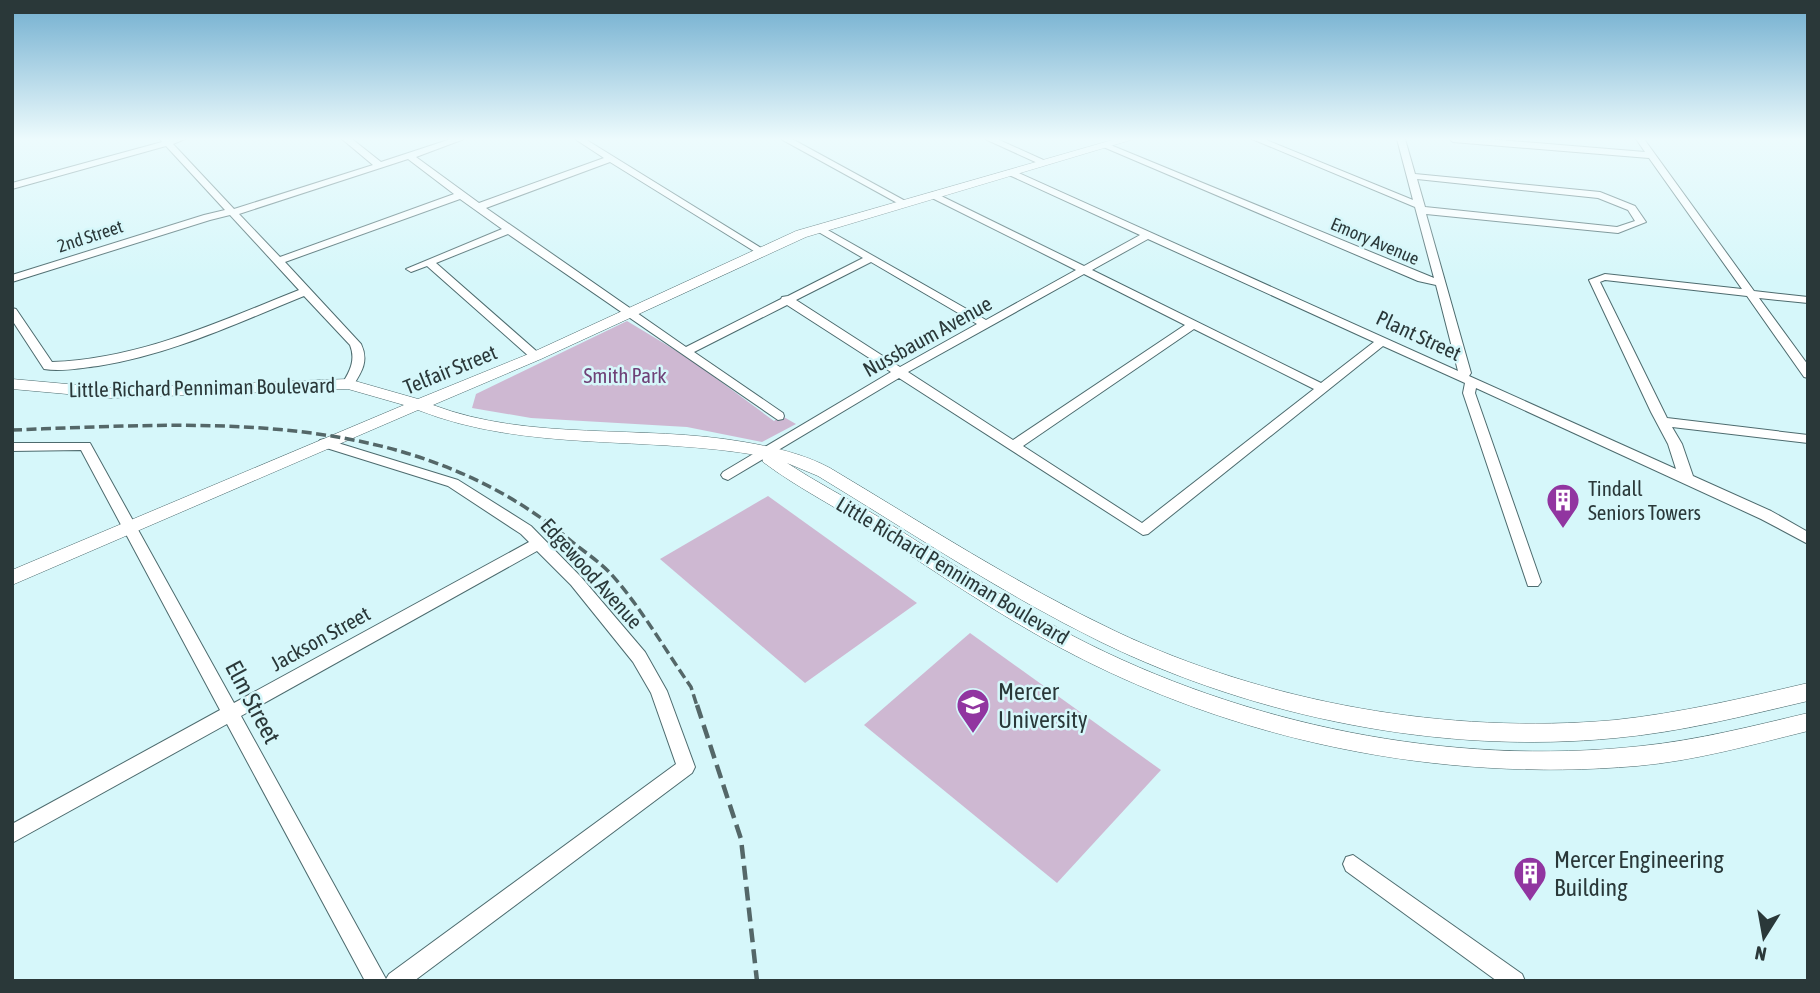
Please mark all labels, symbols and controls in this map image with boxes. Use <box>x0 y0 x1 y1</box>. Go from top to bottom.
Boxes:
street label: Emory Avenue <box>1328 213 1422 269</box>
street label: 2nd Street <box>55 216 125 256</box>
street label: Nussbaum Avenue <box>858 291 996 381</box>
street label: Plant Street <box>1373 305 1465 365</box>
street label: Telfair Street <box>400 339 500 399</box>
park label: Smith Park <box>584 363 666 387</box>
street label: Little Richard Penniman Boulevard <box>68 373 336 401</box>
place label: Tindall Seniors Towers <box>1588 476 1701 524</box>
building icon: Tindall Seniors Towers <box>1544 481 1582 530</box>
street label: Little Richard Penniman Boulevard <box>833 491 1073 649</box>
street label: Edgewood Avenue <box>536 513 648 633</box>
street label: Jackson Street <box>266 601 374 675</box>
street label: Elm Street <box>220 656 286 748</box>
place label: Mercer University <box>998 678 1088 733</box>
school or university icon: Mercer University <box>954 686 992 735</box>
place label: Mercer Engineering Building <box>1554 846 1724 901</box>
building icon: Mercer Engineering Building <box>1511 854 1549 903</box>
north arrow <box>1729 902 1799 972</box>
text: N <box>1753 942 1768 966</box>

